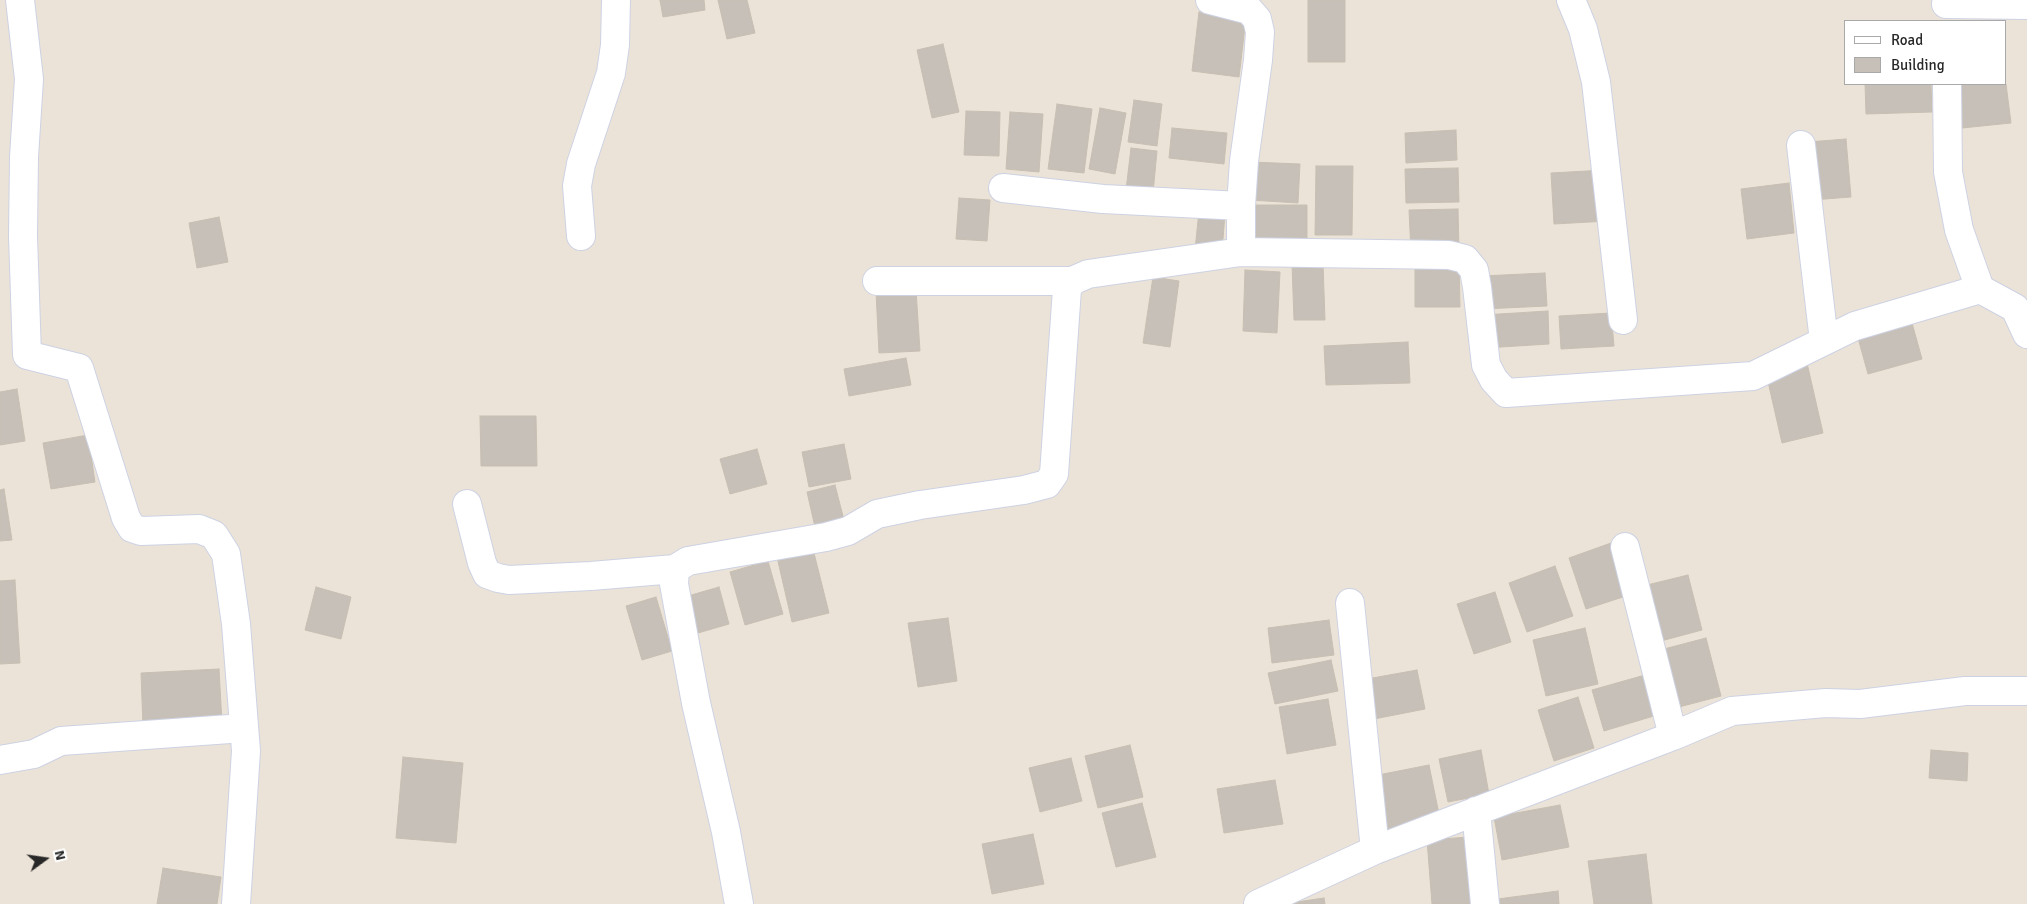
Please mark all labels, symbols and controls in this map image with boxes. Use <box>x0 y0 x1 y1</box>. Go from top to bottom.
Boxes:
legend <box>1844 20 2007 85</box>
text: Road <box>1891 31 1923 49</box>
text: Building <box>1891 56 1945 74</box>
north arrow <box>20 834 70 884</box>
text: N <box>51 848 69 862</box>

